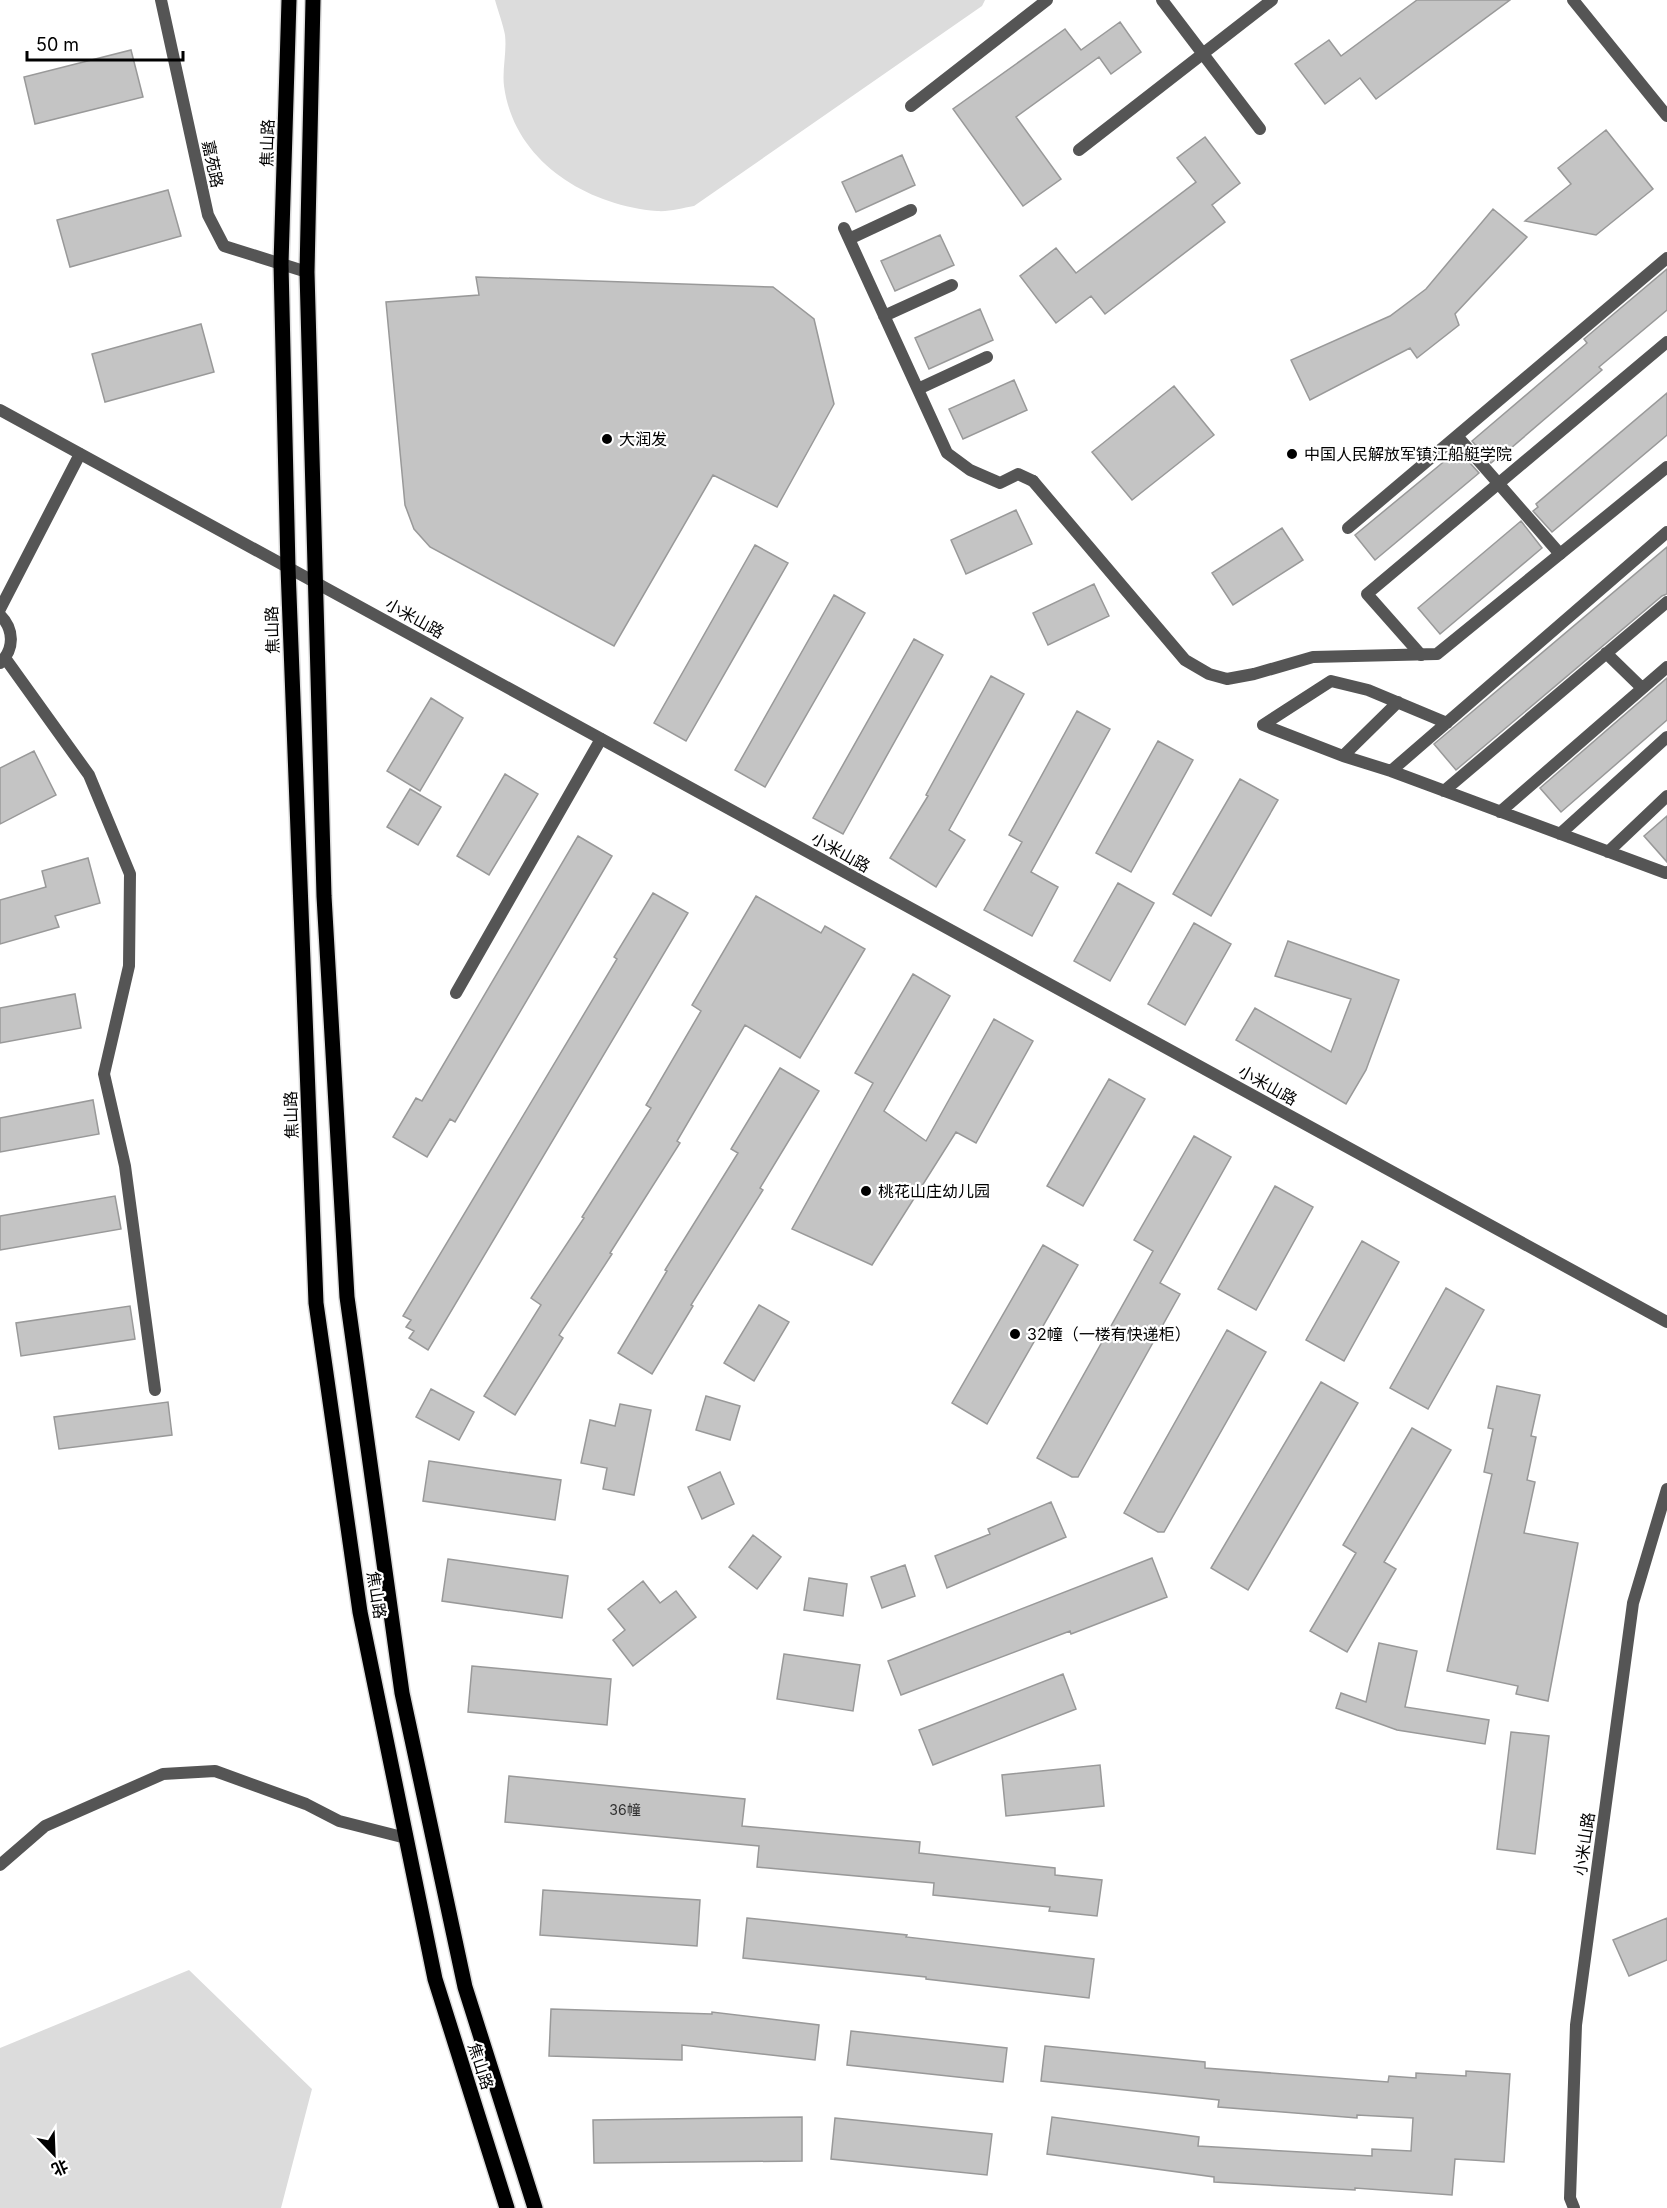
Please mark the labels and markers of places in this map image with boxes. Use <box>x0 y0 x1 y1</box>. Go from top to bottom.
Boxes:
place label: 大润发 <box>619 429 667 449</box>
marker: 大润发 <box>600 432 614 446</box>
place label: 中国人民解放军镇江船艇学院 <box>1304 444 1512 464</box>
marker: 中国人民解放军镇江船艇学院 <box>1285 447 1299 461</box>
place label: 桃花山庄幼儿园 <box>878 1181 990 1201</box>
marker: 桃花山庄幼儿园 <box>859 1184 873 1198</box>
place label: 32幢（一楼有快递柜） <box>1027 1324 1191 1344</box>
marker: 32幢（一楼有快递柜） <box>1008 1327 1022 1341</box>

